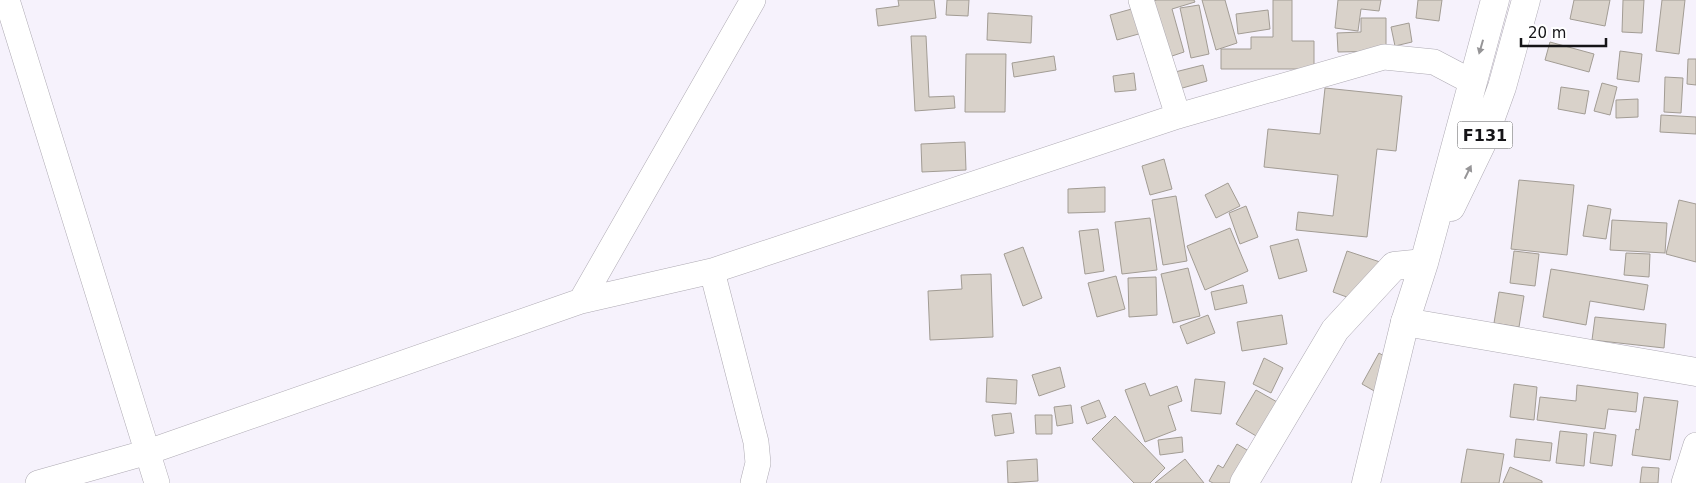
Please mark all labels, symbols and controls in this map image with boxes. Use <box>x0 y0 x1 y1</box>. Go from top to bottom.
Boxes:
scale bar <box>1521 15 1606 47</box>
text: 20 m <box>1528 24 1566 42</box>
one-way arrow <box>1477 39 1485 54</box>
road number: F131 <box>1458 122 1512 148</box>
one-way arrow <box>1464 164 1472 179</box>

